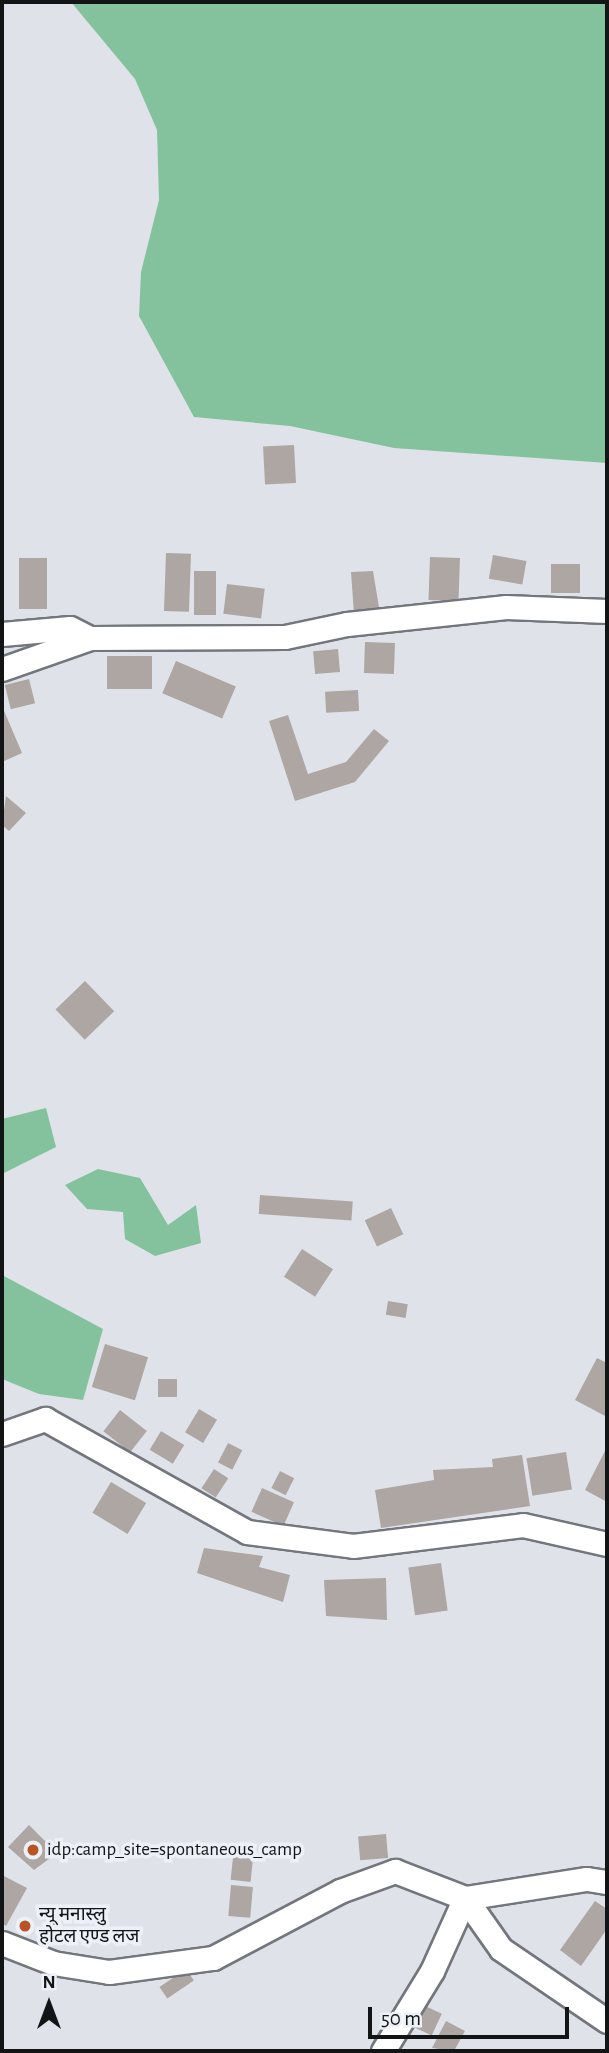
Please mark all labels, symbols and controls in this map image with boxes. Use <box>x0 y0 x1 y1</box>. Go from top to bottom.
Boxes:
place label: idp:camp_site=spontaneous_camp <box>47 1839 302 1861</box>
marker: idp:camp_site=spontaneous_camp <box>25 1842 41 1858</box>
place label: न्यू मनास्लु होटल एण्ड लज <box>39 1904 139 1948</box>
marker: न्यू मनास्लु होटल एण्ड लज <box>17 1918 33 1934</box>
north arrow <box>14 1969 84 2039</box>
text: N <box>42 1973 56 1992</box>
scale bar <box>371 1994 572 2038</box>
text: 50 m <box>381 2008 421 2029</box>

